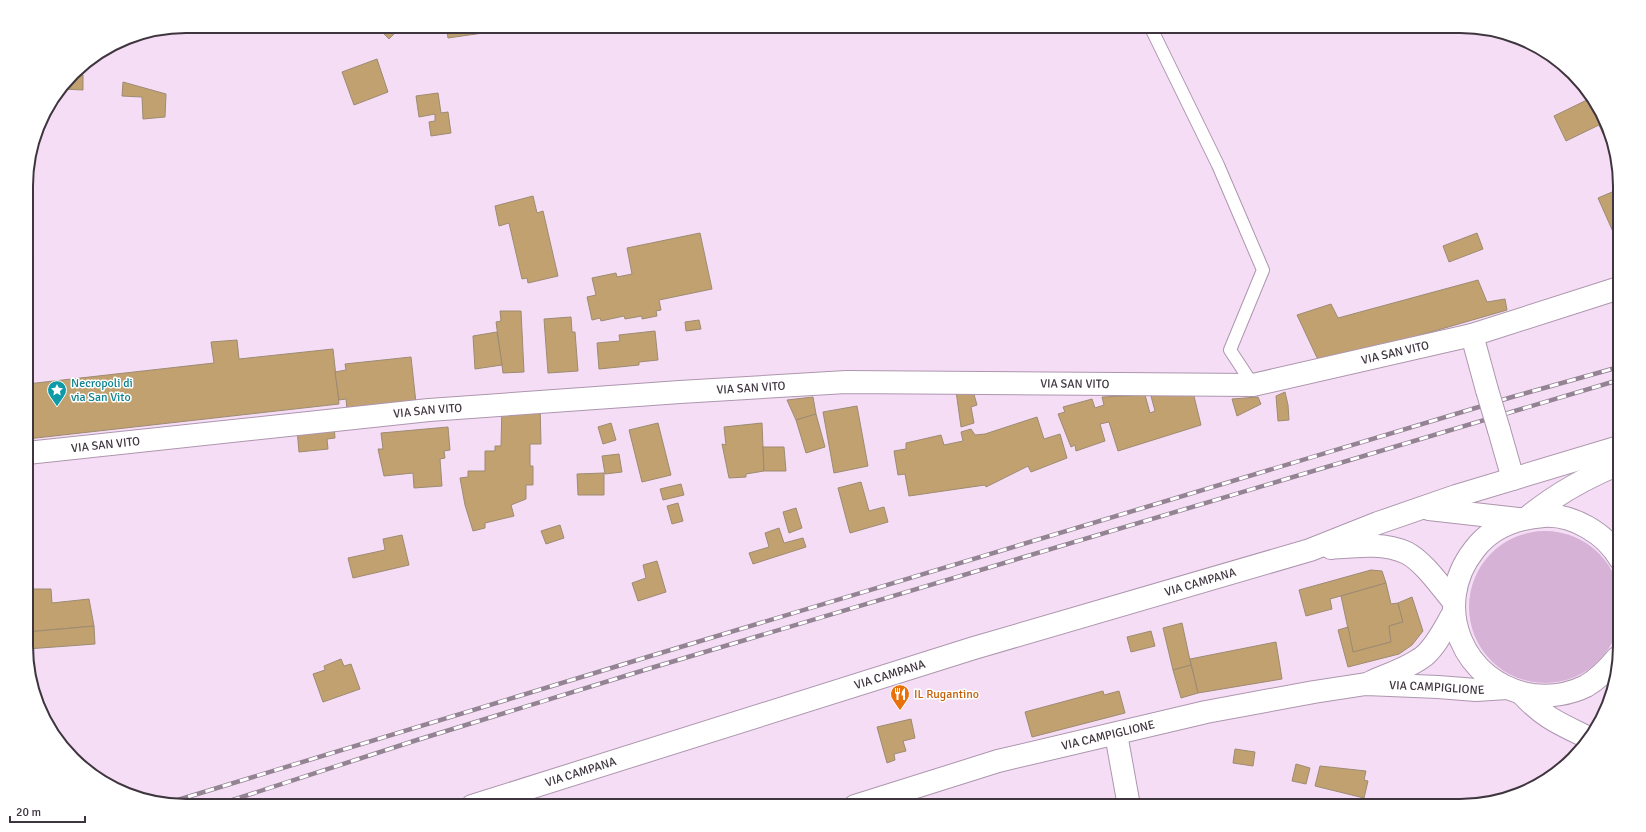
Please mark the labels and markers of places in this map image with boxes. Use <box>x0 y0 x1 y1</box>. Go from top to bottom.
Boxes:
place label: Necropoli di via San Vito <box>71 376 133 405</box>
place icon: Necropoli di via San Vito <box>46 379 68 407</box>
restaurant icon: IL Rugantino <box>889 683 911 711</box>
place label: IL Rugantino <box>914 687 979 702</box>

